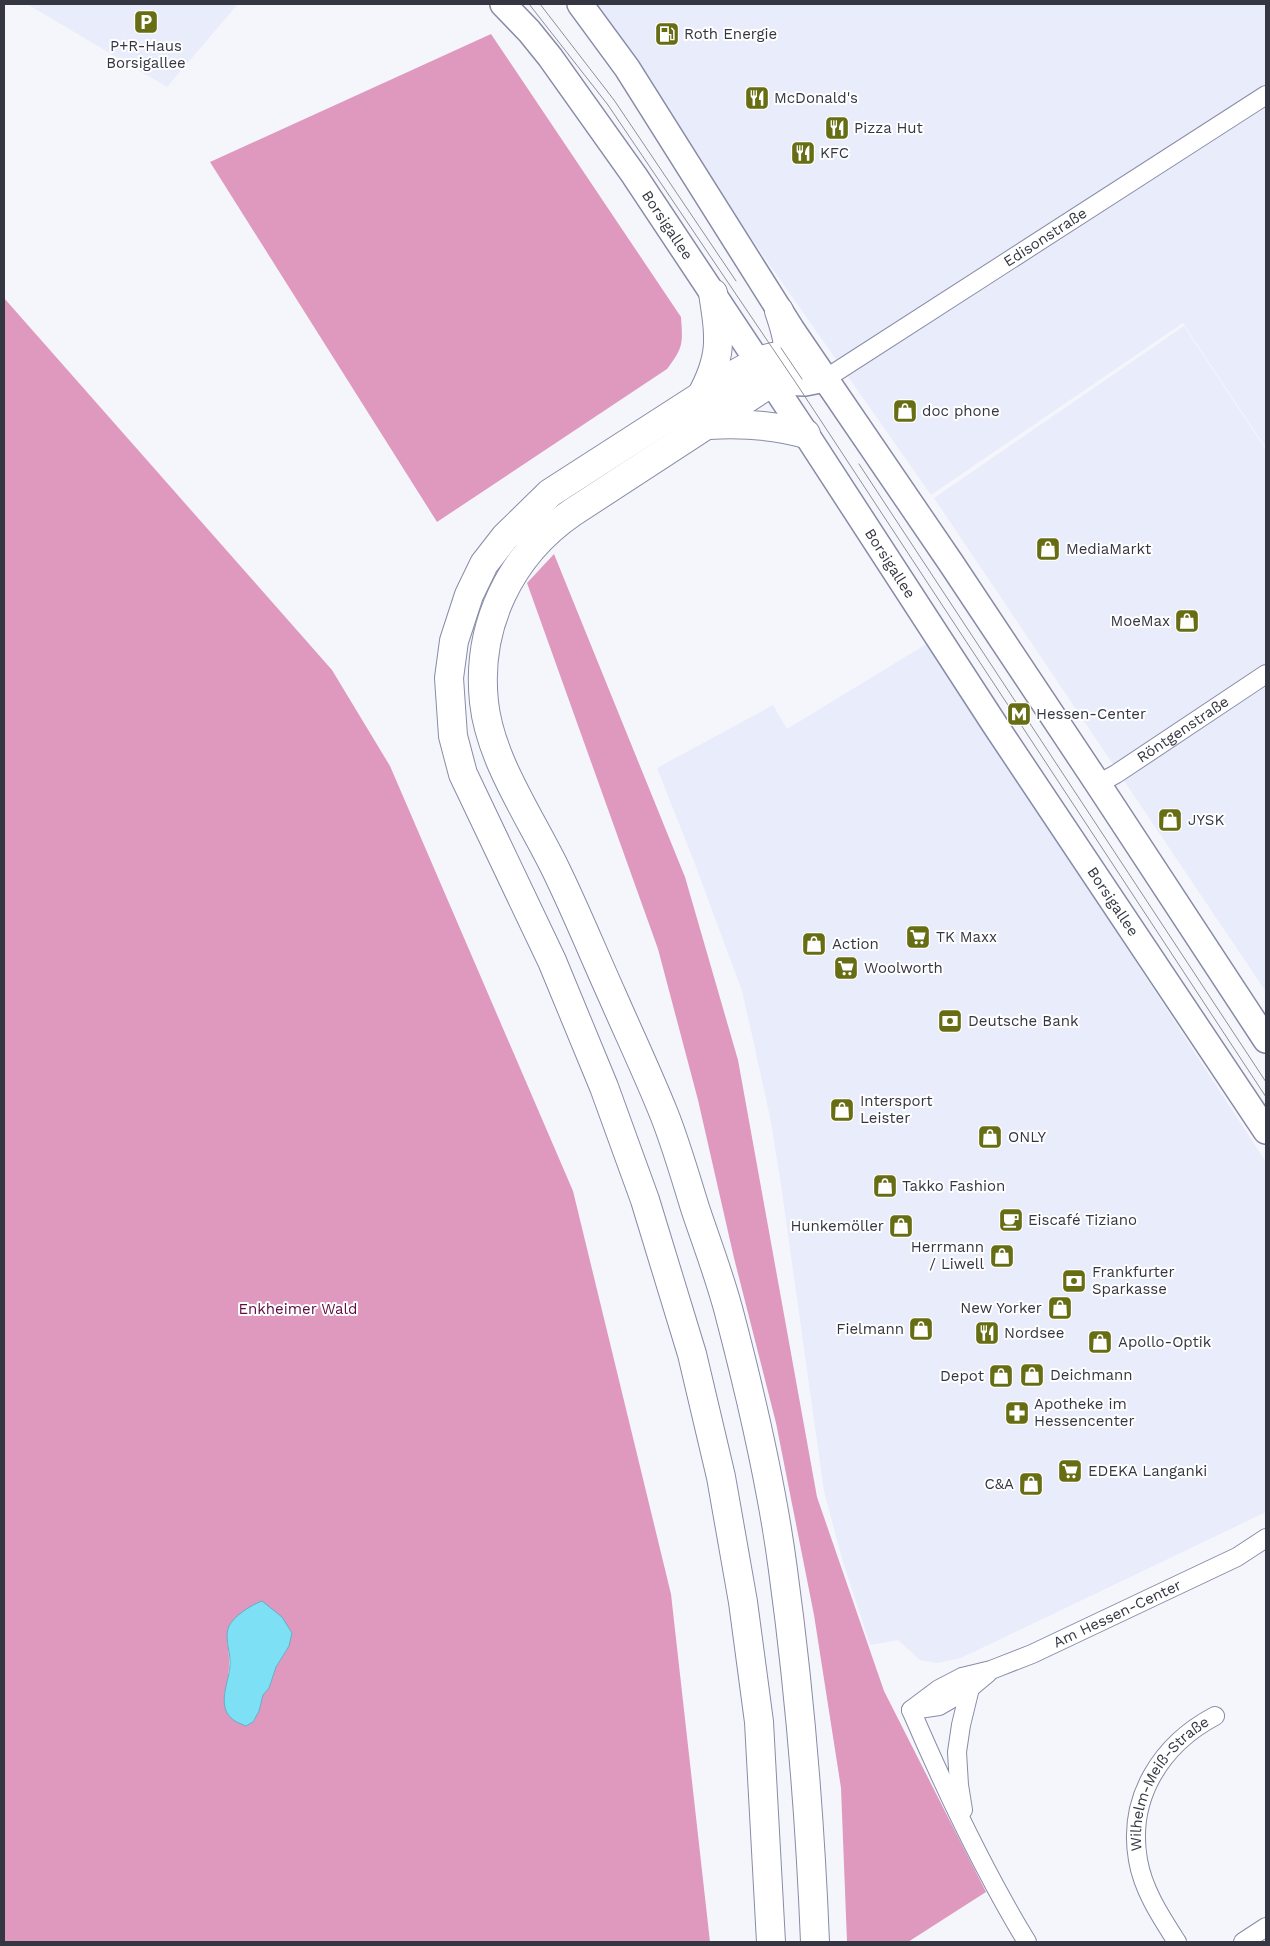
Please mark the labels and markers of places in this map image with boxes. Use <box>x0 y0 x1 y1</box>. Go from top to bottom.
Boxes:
parking icon: P+R-Haus Borsigallee <box>133 9 159 35</box>
fuel station icon: Roth Energie <box>654 21 680 47</box>
place label: Roth Energie <box>684 25 777 43</box>
place label: P+R-Haus Borsigallee <box>106 37 186 72</box>
restaurant icon: McDonald's <box>744 85 770 111</box>
place label: McDonald's <box>774 89 858 107</box>
restaurant icon: Pizza Hut <box>824 115 850 141</box>
place label: Pizza Hut <box>854 119 924 137</box>
restaurant icon: KFC <box>790 140 816 166</box>
place label: KFC <box>820 144 849 162</box>
shop icon: doc phone <box>892 398 918 424</box>
place label: doc phone <box>922 402 1000 420</box>
shop icon: MediaMarkt <box>1035 536 1061 562</box>
place label: MediaMarkt <box>1066 540 1152 558</box>
shop icon: MoeMax <box>1174 608 1200 634</box>
place label: MoeMax <box>1111 612 1170 630</box>
metro station icon: Hessen-Center <box>1006 701 1032 727</box>
place label: Hessen-Center <box>1036 705 1146 723</box>
shop icon: JYSK <box>1157 807 1183 833</box>
place label: JYSK <box>1188 811 1224 829</box>
supermarket icon: TK Maxx <box>905 924 931 950</box>
place label: TK Maxx <box>936 928 997 946</box>
shop icon: Action <box>801 931 827 957</box>
place label: Action <box>832 935 879 953</box>
supermarket icon: Woolworth <box>833 955 859 981</box>
place label: Woolworth <box>864 959 943 977</box>
bank icon: Deutsche Bank <box>937 1008 963 1034</box>
place label: Deutsche Bank <box>968 1012 1079 1030</box>
place label: Intersport Leister <box>860 1092 933 1127</box>
shop icon: Intersport Leister <box>829 1097 855 1123</box>
shop icon: ONLY <box>977 1124 1003 1150</box>
place label: ONLY <box>1008 1128 1046 1146</box>
shop icon: Takko Fashion <box>872 1173 898 1199</box>
place label: Takko Fashion <box>902 1177 1005 1195</box>
cafe icon: Eiscafé Tiziano <box>998 1207 1024 1233</box>
place label: Eiscafé Tiziano <box>1028 1211 1137 1229</box>
shop icon: Hunkemöller <box>888 1213 914 1239</box>
place label: Hunkemöller <box>790 1217 884 1235</box>
place label: Herrmann / Liwell <box>911 1238 984 1273</box>
shop icon: Herrmann / Liwell <box>989 1243 1015 1269</box>
place label: Frankfurter Sparkasse <box>1092 1263 1175 1298</box>
bank icon: Frankfurter Sparkasse <box>1061 1268 1087 1294</box>
shop icon: New Yorker <box>1047 1295 1073 1321</box>
place label: New Yorker <box>960 1299 1042 1317</box>
shop icon: Fielmann <box>908 1316 934 1342</box>
place label: Fielmann <box>836 1320 904 1338</box>
restaurant icon: Nordsee <box>974 1320 1000 1346</box>
place label: Nordsee <box>1004 1324 1064 1342</box>
shop icon: Apollo-Optik <box>1087 1329 1113 1355</box>
place label: Apollo-Optik <box>1118 1333 1212 1351</box>
shop icon: Deichmann <box>1019 1362 1045 1388</box>
shop icon: Depot <box>988 1363 1014 1389</box>
place label: Deichmann <box>1050 1366 1133 1384</box>
place label: Depot <box>940 1367 985 1385</box>
place label: Apotheke im Hessencenter <box>1034 1395 1135 1430</box>
pharmacy icon: Apotheke im Hessencenter <box>1004 1400 1030 1426</box>
supermarket icon: EDEKA Langanki <box>1057 1458 1083 1484</box>
place label: EDEKA Langanki <box>1088 1462 1207 1480</box>
shop icon: C&A <box>1018 1471 1044 1497</box>
place label: C&A <box>984 1475 1014 1493</box>

